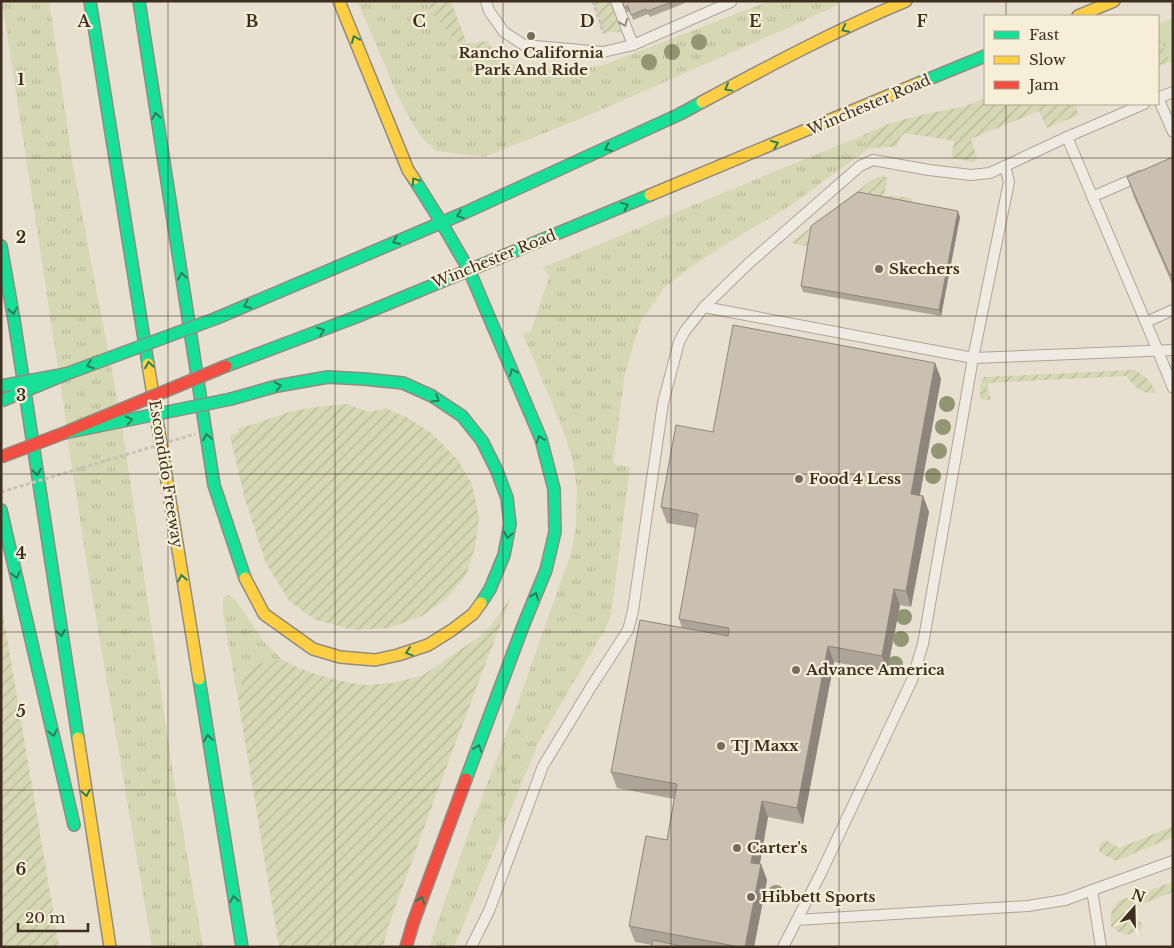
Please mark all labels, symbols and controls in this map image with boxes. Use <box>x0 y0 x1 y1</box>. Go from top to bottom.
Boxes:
text: A <box>77 11 92 31</box>
text: B <box>246 11 259 31</box>
text: C <box>412 11 426 31</box>
text: D <box>580 11 594 31</box>
text: E <box>749 11 761 31</box>
text: F <box>916 11 928 31</box>
legend <box>984 15 1159 105</box>
one-way arrow <box>618 18 629 27</box>
one-way arrow <box>841 23 850 33</box>
text: Fast <box>1029 25 1060 44</box>
marker: Rancho California Park And Ride <box>525 30 537 42</box>
one-way arrow <box>351 35 361 44</box>
place label: Rancho California Park And Ride <box>458 43 604 79</box>
text: Slow <box>1029 50 1066 69</box>
text: 1 <box>18 69 25 89</box>
street label: Winchester Road <box>803 70 933 139</box>
text: Jam <box>1027 75 1059 94</box>
one-way arrow <box>725 82 734 92</box>
one-way arrow <box>152 111 162 120</box>
one-way arrow <box>770 139 779 150</box>
one-way arrow <box>604 141 613 152</box>
one-way arrow <box>412 177 421 186</box>
one-way arrow <box>620 201 629 212</box>
one-way arrow <box>456 208 465 219</box>
street label: Winchester Road <box>428 225 559 292</box>
text: 2 <box>16 227 26 247</box>
one-way arrow <box>392 234 401 245</box>
place label: Skechers <box>889 259 960 278</box>
marker: Skechers <box>873 263 885 275</box>
one-way arrow <box>177 272 187 280</box>
one-way arrow <box>243 299 252 309</box>
one-way arrow <box>7 307 17 316</box>
one-way arrow <box>316 327 325 337</box>
one-way arrow <box>86 359 94 369</box>
one-way arrow <box>144 361 154 370</box>
one-way arrow <box>508 368 519 377</box>
one-way arrow <box>274 381 283 392</box>
text: 3 <box>16 385 26 405</box>
one-way arrow <box>431 393 440 403</box>
street label: Escondido Freeway <box>145 399 188 550</box>
one-way arrow <box>125 415 133 426</box>
one-way arrow <box>202 432 213 440</box>
one-way arrow <box>536 435 546 443</box>
one-way arrow <box>31 468 41 476</box>
place label: Food 4 Less <box>809 469 901 488</box>
marker: Food 4 Less <box>793 473 805 485</box>
one-way arrow <box>503 530 514 539</box>
text: 4 <box>16 543 26 563</box>
one-way arrow <box>10 570 21 579</box>
one-way arrow <box>178 573 188 582</box>
one-way arrow <box>529 592 540 601</box>
one-way arrow <box>56 628 66 637</box>
one-way arrow <box>405 646 414 656</box>
place label: Advance America <box>805 660 945 679</box>
marker: Advance America <box>790 664 802 676</box>
text: 5 <box>16 701 26 721</box>
one-way arrow <box>47 729 58 738</box>
one-way arrow <box>203 734 214 742</box>
place label: TJ Maxx <box>731 736 799 755</box>
marker: TJ Maxx <box>715 740 727 752</box>
one-way arrow <box>472 744 482 753</box>
one-way arrow <box>81 789 91 798</box>
place label: Carter's <box>747 838 807 857</box>
marker: Carter's <box>731 842 743 854</box>
text: 6 <box>16 859 27 879</box>
north arrow <box>1109 883 1159 933</box>
text: N <box>1129 885 1148 906</box>
place label: Hibbett Sports <box>761 887 875 906</box>
marker: Hibbett Sports <box>745 891 757 903</box>
one-way arrow <box>230 894 240 903</box>
one-way arrow <box>415 897 425 905</box>
scale bar <box>18 900 88 932</box>
text: 20 m <box>25 908 65 927</box>

